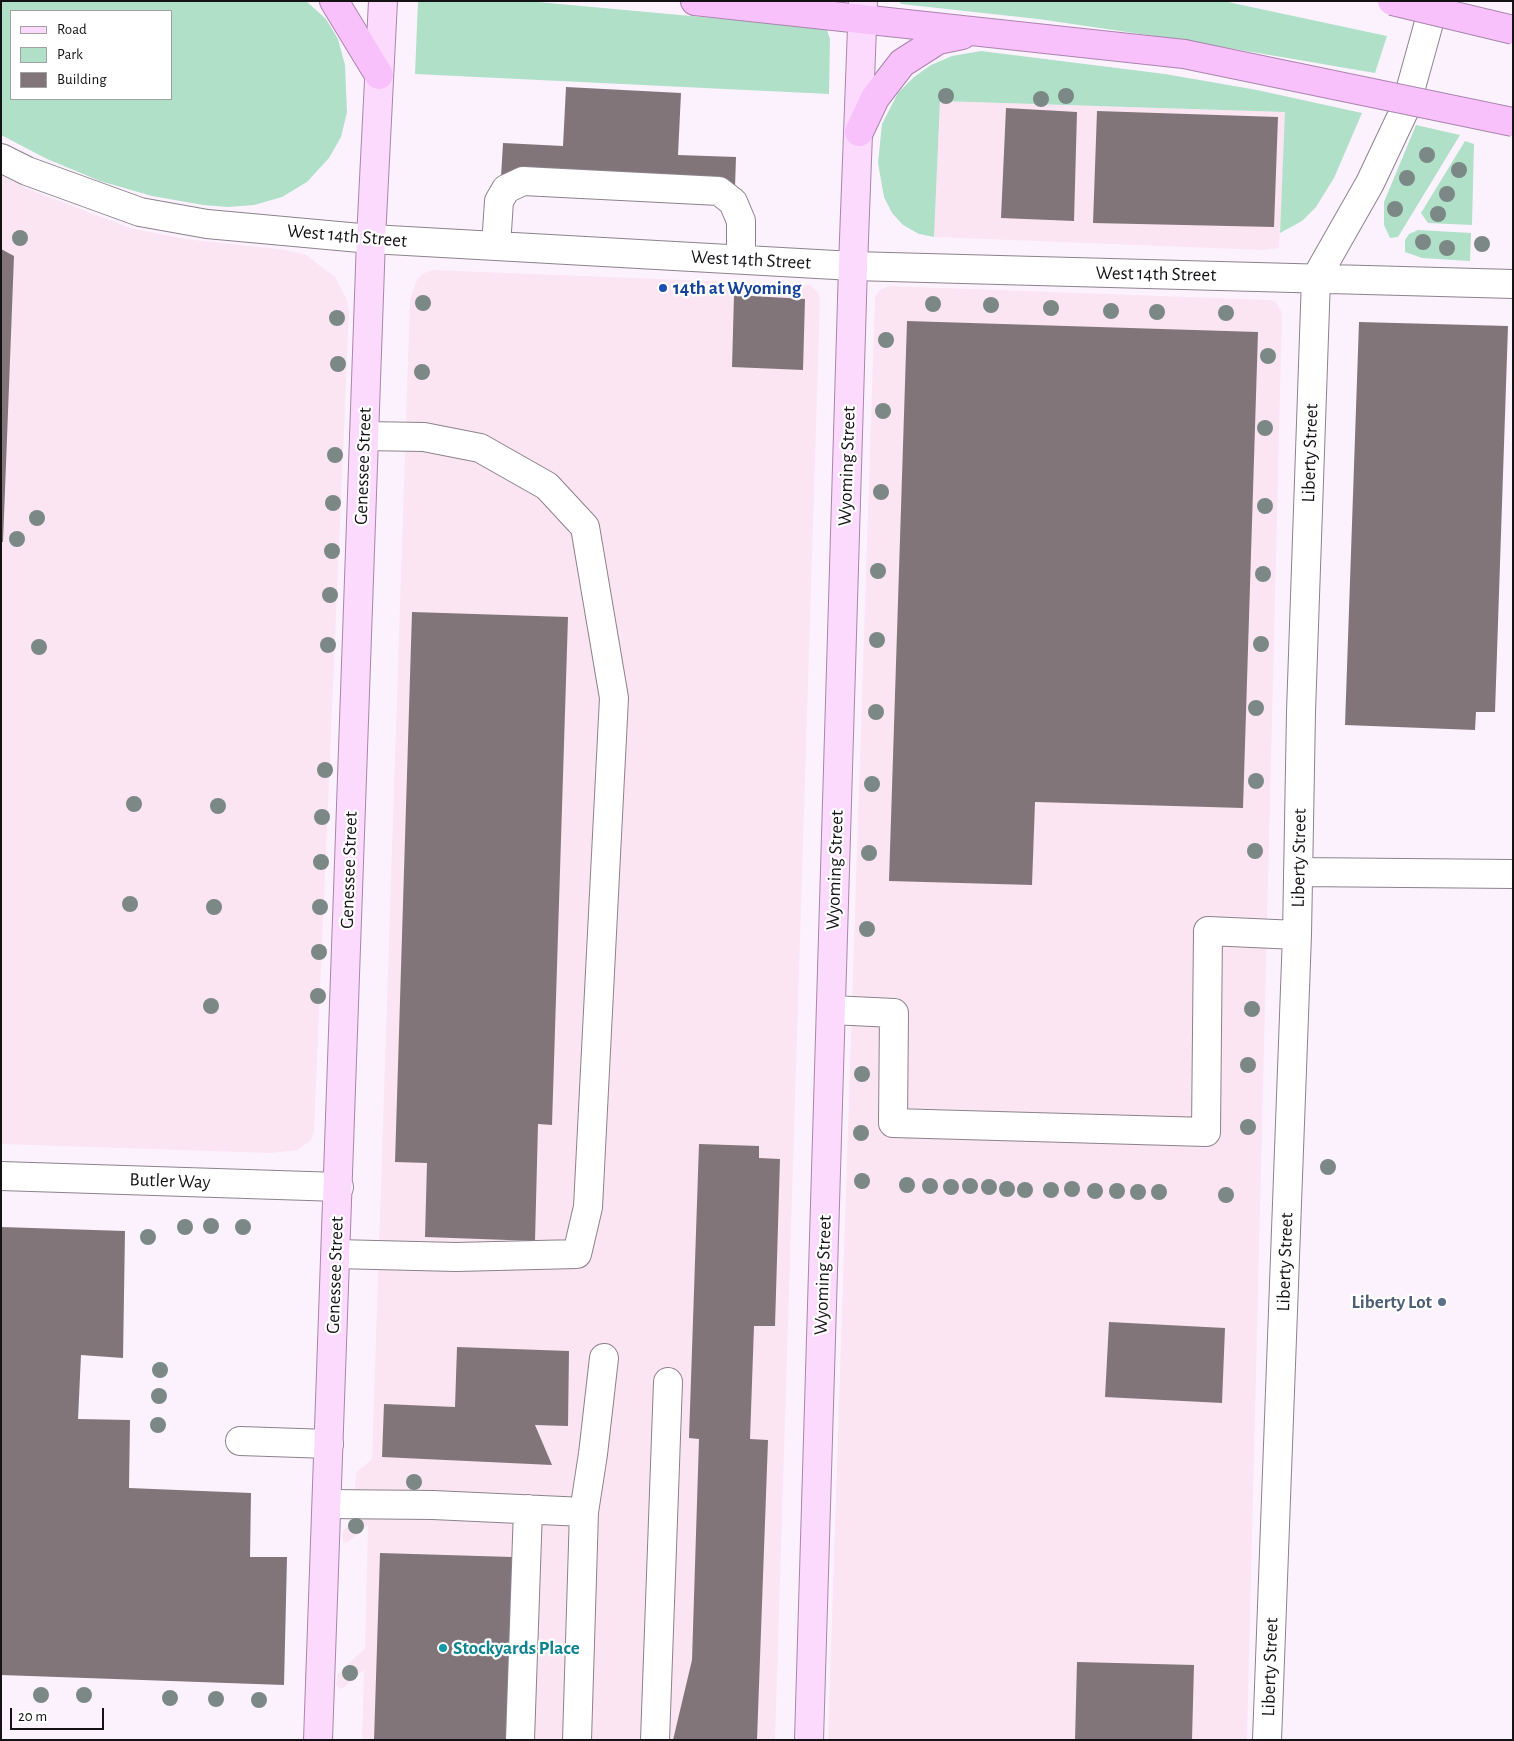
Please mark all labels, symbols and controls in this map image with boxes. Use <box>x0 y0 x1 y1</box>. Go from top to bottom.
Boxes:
legend <box>10 10 172 100</box>
text: Road <box>57 22 87 37</box>
text: Park <box>57 47 83 62</box>
text: Building <box>57 72 107 87</box>
street label: West 14th Street <box>286 219 408 253</box>
street label: West 14th Street <box>690 245 812 275</box>
street label: West 14th Street <box>1096 262 1216 286</box>
place label: 14th at Wyoming <box>673 277 801 299</box>
marker: 14th at Wyoming <box>657 282 669 294</box>
street label: Liberty Street <box>1297 403 1323 503</box>
street label: Wyoming Street <box>834 406 860 526</box>
street label: Genessee Street <box>350 407 376 525</box>
street label: Liberty Street <box>1287 808 1311 908</box>
street label: Wyoming Street <box>822 810 848 930</box>
street label: Genessee Street <box>336 811 362 929</box>
street label: Butler Way <box>129 1168 211 1194</box>
street label: Liberty Street <box>1272 1212 1298 1312</box>
street label: Wyoming Street <box>810 1215 836 1335</box>
street label: Genessee Street <box>322 1216 348 1334</box>
place label: Liberty Lot <box>1352 1291 1432 1313</box>
marker: Liberty Lot <box>1436 1296 1448 1308</box>
street label: Liberty Street <box>1257 1617 1283 1717</box>
place label: Stockyards Place <box>453 1637 580 1659</box>
marker: Stockyards Place <box>437 1642 449 1654</box>
scale bar <box>12 1698 106 1730</box>
text: 20 m <box>18 1709 47 1724</box>

